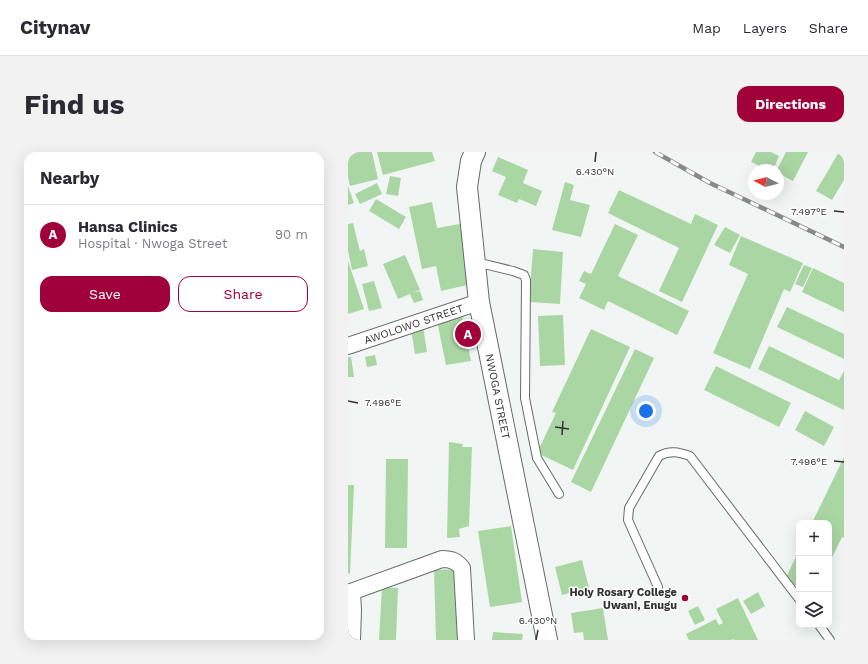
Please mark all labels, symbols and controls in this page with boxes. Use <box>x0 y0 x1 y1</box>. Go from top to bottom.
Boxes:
text: Citynav <box>20 16 91 39</box>
text: Map <box>692 20 721 36</box>
text: Layers <box>743 20 787 36</box>
text: Share <box>809 20 848 36</box>
button: Directions <box>737 86 844 122</box>
text: Find us <box>24 88 124 121</box>
north arrow <box>748 164 784 200</box>
text: 6.430°N <box>576 166 614 177</box>
text: Nearby <box>40 168 99 188</box>
text: 7.497°E <box>791 206 827 217</box>
text: Hansa Clinics <box>78 218 178 236</box>
text: A <box>49 227 57 242</box>
text: 90 m <box>275 227 308 242</box>
text: Hospital · Nwoga Street <box>78 236 227 251</box>
button: Save <box>40 276 170 312</box>
button: Share <box>178 276 308 312</box>
street label: AWOLOWO STREET <box>362 301 465 347</box>
pin: A <box>455 319 481 349</box>
street label: NWOGA STREET <box>483 353 513 440</box>
text: 7.496°E <box>365 397 401 408</box>
your location <box>636 401 656 421</box>
text: 7.496°E <box>791 456 827 467</box>
map controls <box>796 520 832 628</box>
button: + <box>796 520 832 556</box>
button: − <box>796 556 832 592</box>
place label: Holy Rosary College Uwani, Enugu <box>569 586 677 612</box>
button: layers <box>796 592 832 628</box>
marker: Holy Rosary College Uwani, Enugu <box>680 593 690 603</box>
text: 6.430°N <box>519 615 557 626</box>

